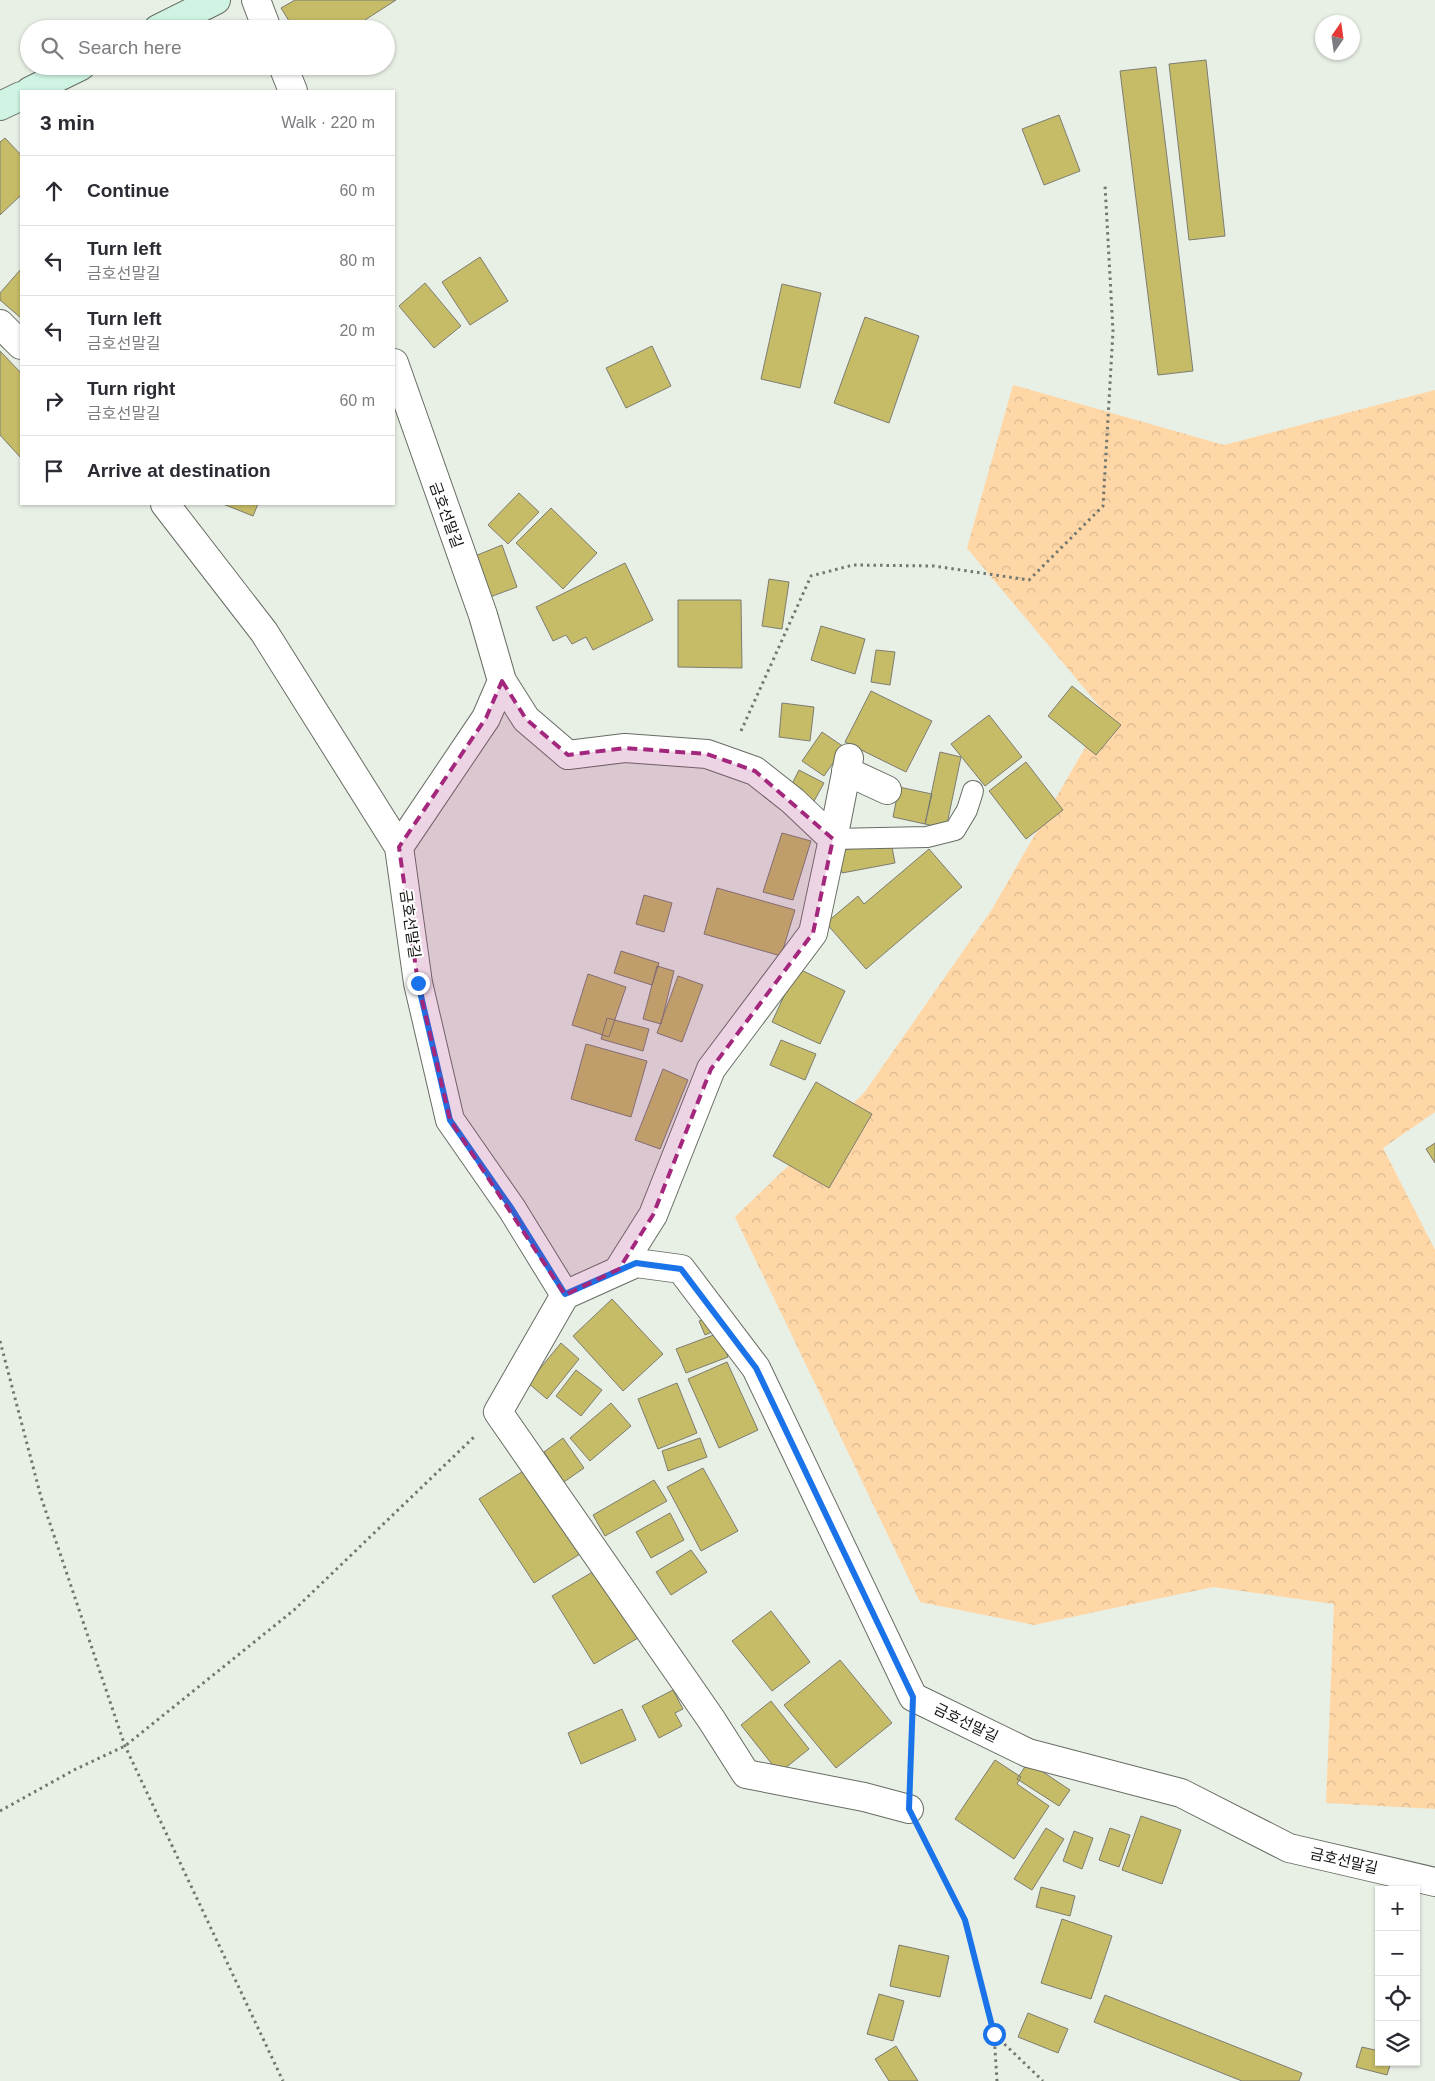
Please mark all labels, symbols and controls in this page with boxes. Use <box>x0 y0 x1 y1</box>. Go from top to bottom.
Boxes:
north arrow <box>1315 15 1360 60</box>
search box <box>20 20 395 75</box>
icon: search <box>38 34 66 62</box>
text: Search here <box>78 37 182 58</box>
text: 3 min <box>40 111 95 134</box>
text: Walk · 220 m <box>281 114 375 131</box>
icon: ahead <box>40 177 68 205</box>
text: Continue <box>87 180 169 201</box>
text: 60 m <box>339 182 375 199</box>
text: Turn left <box>87 238 162 259</box>
icon: left <box>40 247 68 275</box>
text: 80 m <box>339 252 375 269</box>
text: 금호선말길 <box>87 265 161 282</box>
text: Turn left <box>87 308 162 329</box>
icon: left <box>40 317 68 345</box>
text: 20 m <box>339 322 375 339</box>
text: 금호선말길 <box>87 335 161 352</box>
text: Turn right <box>87 378 175 399</box>
icon: right <box>40 387 68 415</box>
text: 60 m <box>339 392 375 409</box>
text: 금호선말길 <box>87 405 161 422</box>
icon: arrive <box>40 457 68 485</box>
text: Arrive at destination <box>87 460 271 481</box>
street label: 금호선말길 <box>427 479 466 550</box>
street label: 금호선말길 <box>397 889 424 959</box>
route end <box>407 972 430 995</box>
street label: 금호선말길 <box>931 1700 1001 1745</box>
street label: 금호선말길 <box>1309 1844 1380 1877</box>
map controls <box>1375 1886 1420 2066</box>
button: + <box>1375 1886 1420 1931</box>
button: − <box>1375 1931 1420 1976</box>
button: locate <box>1375 1976 1420 2021</box>
button: layers <box>1375 2021 1420 2066</box>
route start <box>983 2023 1006 2046</box>

